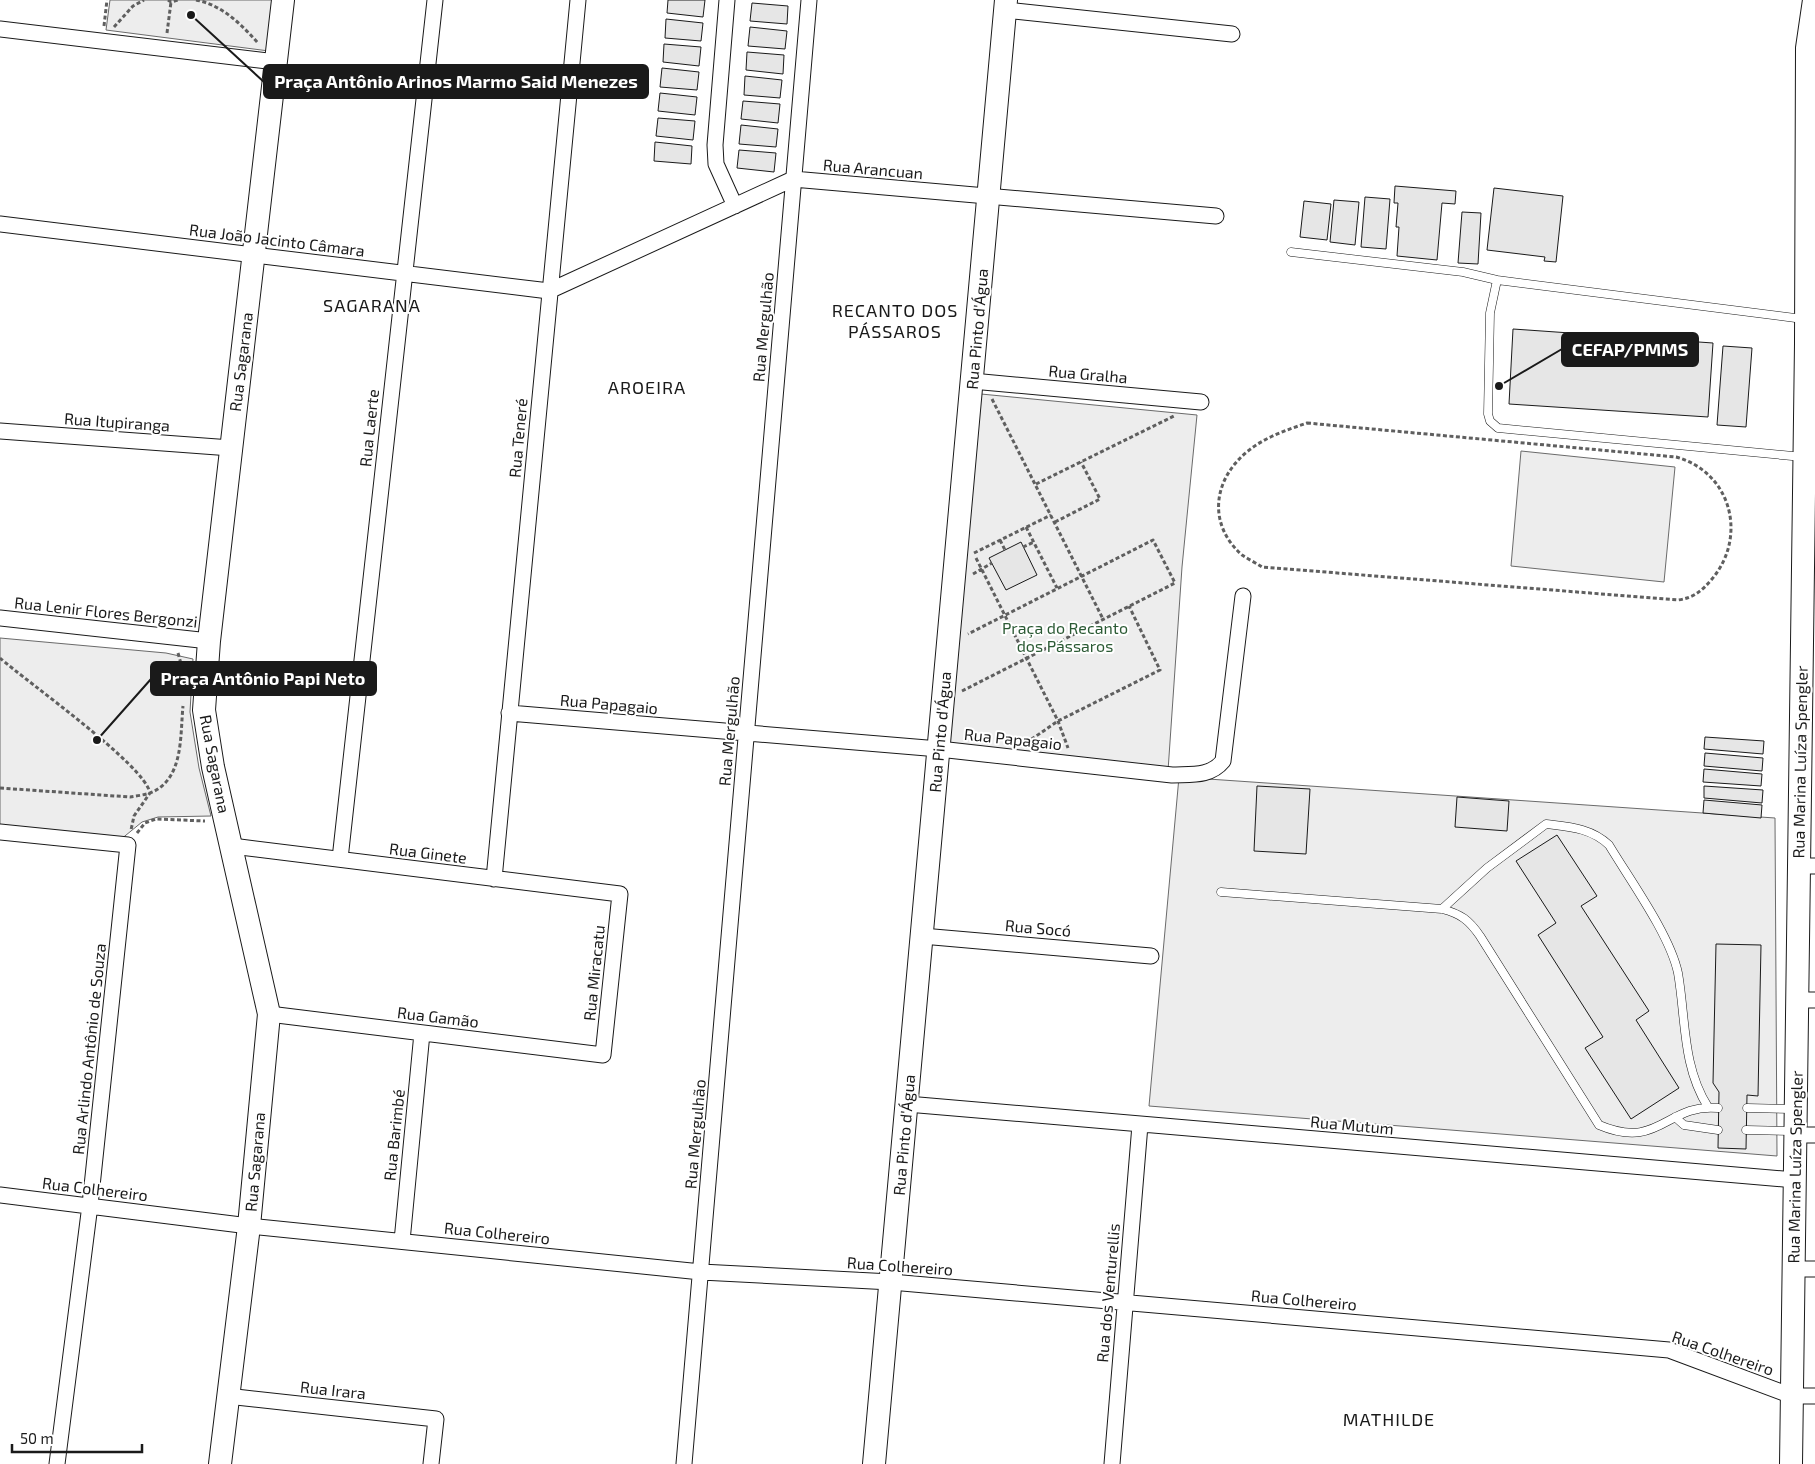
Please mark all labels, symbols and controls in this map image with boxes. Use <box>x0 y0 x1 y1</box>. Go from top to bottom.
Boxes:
callout: Praça Antônio Arinos Marmo Said Menezes <box>264 65 648 98</box>
text: Praça Antônio Arinos Marmo Said Menezes <box>274 70 638 93</box>
street label: Rua Arancuan <box>822 155 924 182</box>
street label: Rua João Jacinto Câmara <box>188 219 366 260</box>
street label: Rua Pinto d'Água <box>962 268 991 390</box>
street label: Rua Mergulhão <box>748 271 777 383</box>
district label: SAGARANA <box>323 294 421 316</box>
district label: RECANTO DOS PÁSSAROS <box>832 299 958 342</box>
street label: Rua Sagarana <box>225 311 256 413</box>
callout: CEFAP/PMMS <box>1562 333 1698 366</box>
text: CEFAP/PMMS <box>1572 338 1688 360</box>
street label: Rua Gralha <box>1048 361 1128 386</box>
district label: AROEIRA <box>608 376 686 398</box>
street label: Rua Laerte <box>355 388 382 468</box>
street label: Rua Teneré <box>505 397 530 479</box>
street label: Rua Itupiranga <box>63 408 171 435</box>
street label: Rua Lenir Flores Bergonzi <box>13 592 199 631</box>
park label: Praça do Recanto dos Pássaros <box>1002 618 1128 655</box>
callout: Praça Antônio Papi Neto <box>151 662 376 695</box>
street label: Rua Marina Luíza Spengler <box>1788 665 1811 859</box>
text: Praça Antônio Papi Neto <box>161 667 365 690</box>
street label: Rua Pinto d'Água <box>925 671 954 793</box>
street label: Rua Mergulhão <box>714 675 743 787</box>
street label: Rua Papagaio <box>559 690 659 717</box>
street label: Rua Sagarana <box>197 713 234 815</box>
street label: Rua Papagaio <box>963 724 1063 753</box>
street label: Rua Ginete <box>388 838 468 867</box>
street label: Rua Socó <box>1004 915 1072 940</box>
street label: Rua Miracatu <box>579 924 608 1022</box>
street label: Rua Arlindo Antônio de Souza <box>68 942 109 1156</box>
street label: Rua Gamão <box>396 1002 480 1031</box>
street label: Rua Marina Luíza Spengler <box>1783 1070 1806 1264</box>
street label: Rua Pinto d'Água <box>889 1074 918 1196</box>
street label: Rua Mergulhão <box>680 1078 709 1190</box>
street label: Rua Barimbé <box>379 1088 408 1182</box>
street label: Rua Sagarana <box>241 1111 268 1213</box>
street label: Rua Mutum <box>1309 1111 1395 1138</box>
street label: Rua Colhereiro <box>41 1173 149 1204</box>
street label: Rua Colhereiro <box>443 1218 551 1248</box>
street label: Rua dos Venturellis <box>1092 1223 1123 1363</box>
street label: Rua Colhereiro <box>846 1252 954 1279</box>
street label: Rua Colhereiro <box>1250 1285 1358 1314</box>
street label: Rua Colhereiro <box>1670 1326 1777 1379</box>
street label: Rua Irara <box>299 1377 367 1402</box>
district label: MATHILDE <box>1343 1408 1435 1430</box>
scale bar <box>12 1422 142 1454</box>
text: 50 m <box>20 1429 54 1447</box>

